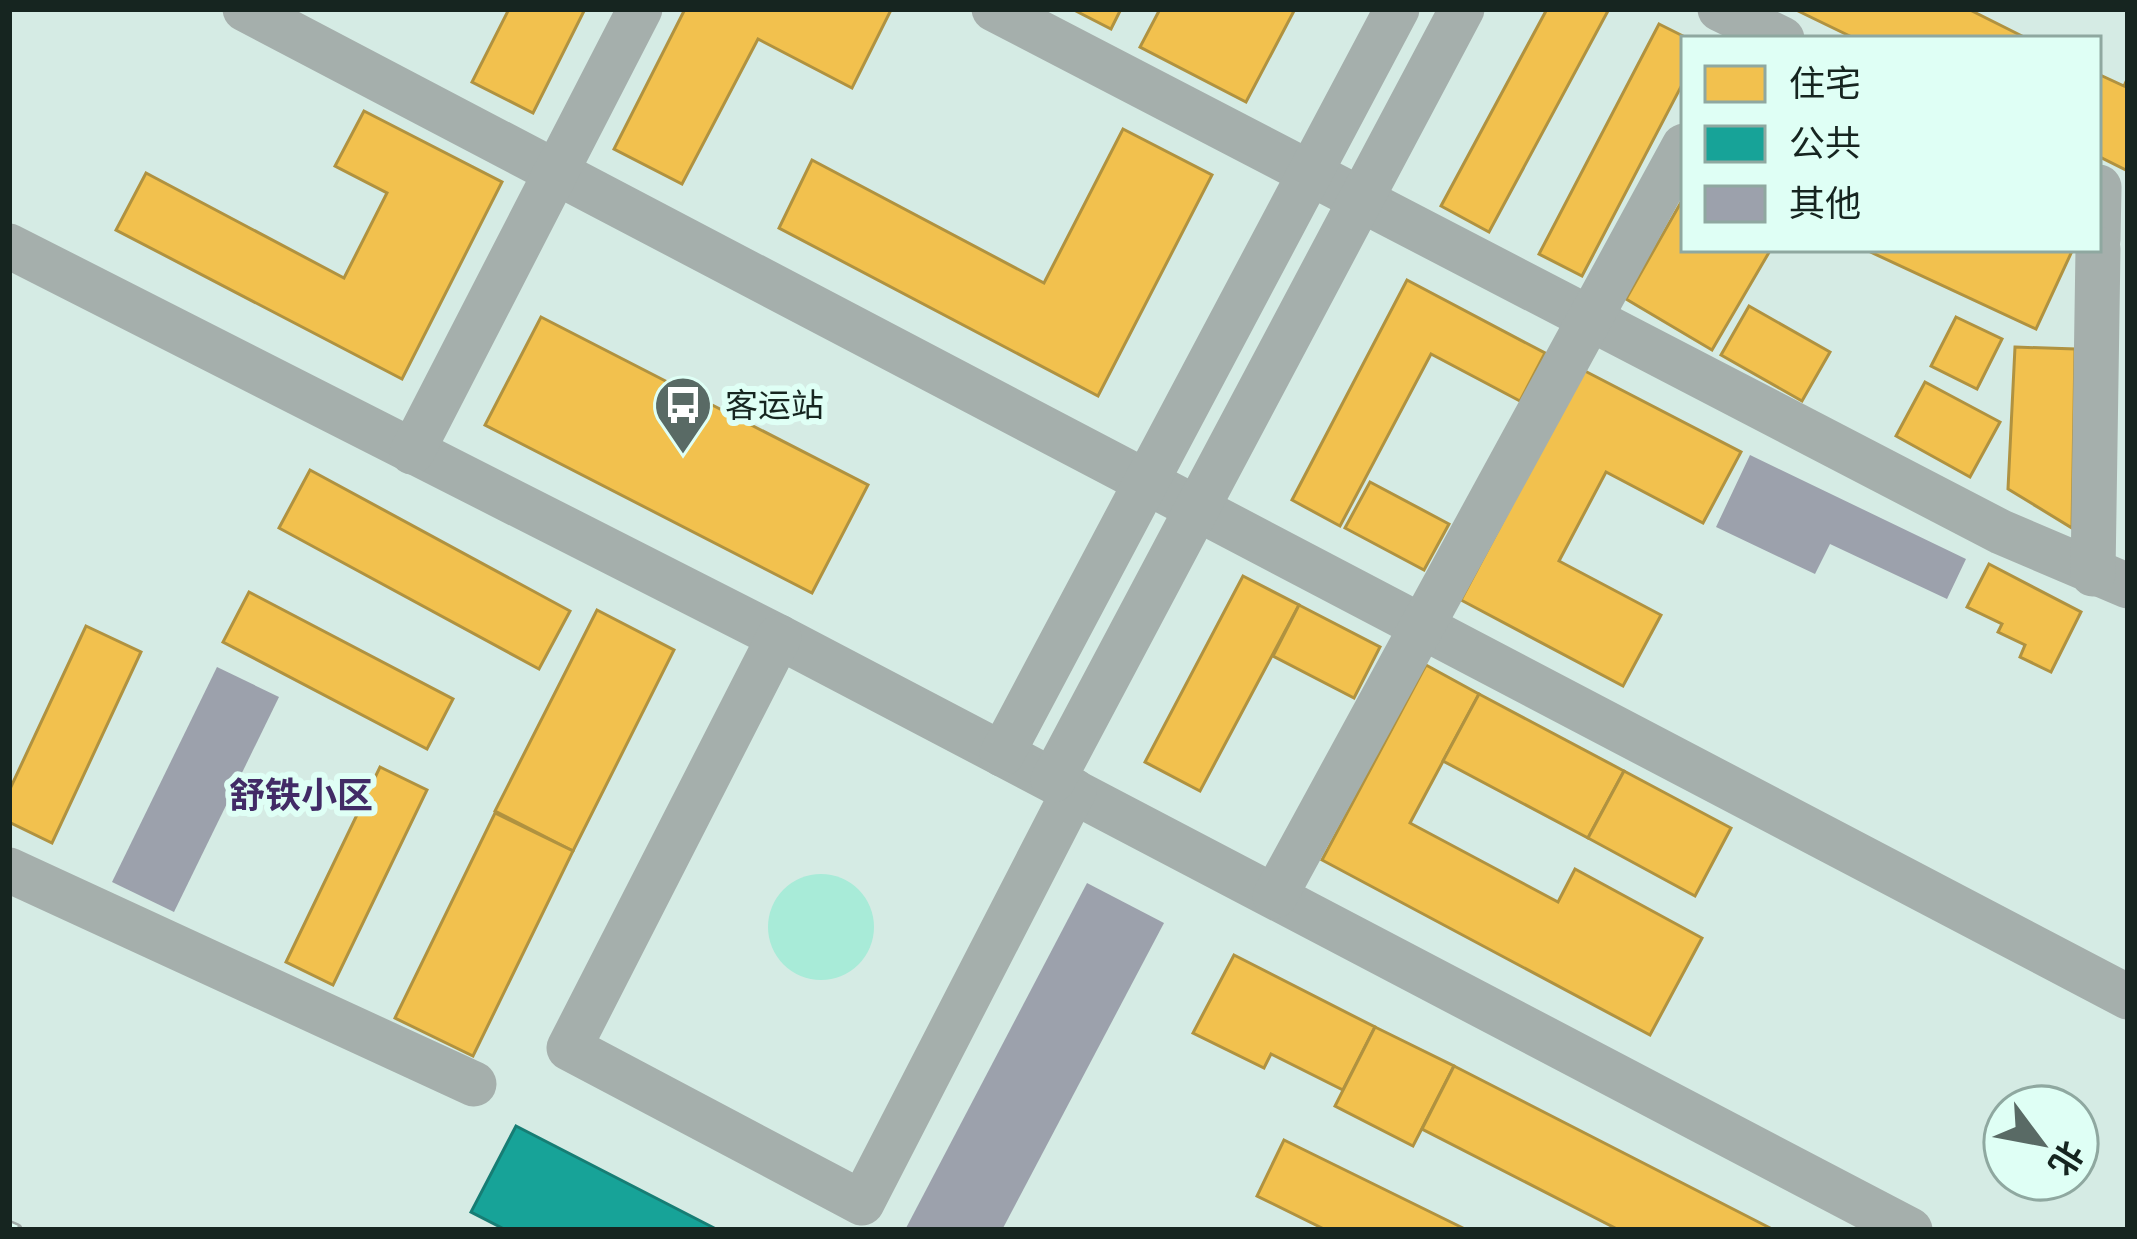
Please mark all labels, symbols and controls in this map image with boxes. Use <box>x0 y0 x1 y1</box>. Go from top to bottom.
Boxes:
legend <box>1681 36 2101 252</box>
text: 住宅 <box>1789 55 1861 110</box>
text: 公共 <box>1789 115 1861 170</box>
text: 其他 <box>1789 175 1861 230</box>
bus stop icon: 客运站 <box>652 374 714 456</box>
place label: 客运站 <box>725 380 824 430</box>
district label: 舒铁小区 <box>229 767 373 822</box>
north arrow <box>1981 1083 2101 1203</box>
text: 北 <box>2036 1132 2096 1186</box>

